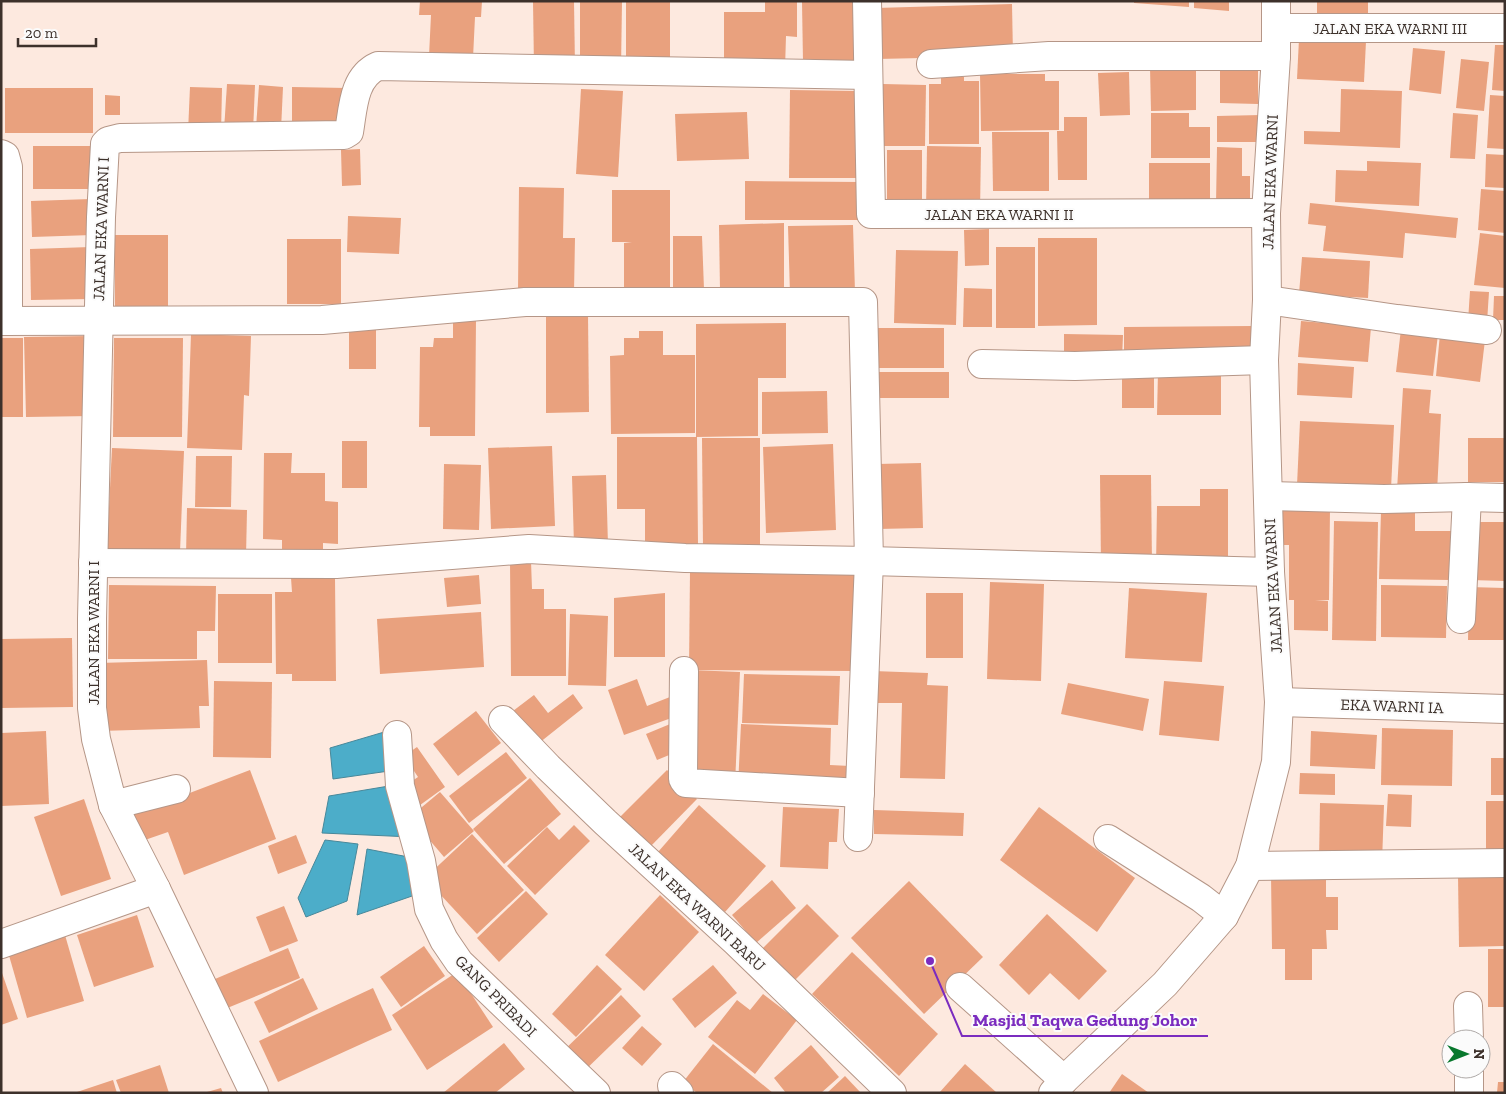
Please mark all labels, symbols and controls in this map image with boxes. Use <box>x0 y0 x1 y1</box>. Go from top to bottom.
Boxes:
scale bar <box>18 15 95 47</box>
street label: JALAN EKA WARNI III <box>1313 19 1467 38</box>
text: 20 m <box>25 24 58 42</box>
street label: JALAN EKA WARNI <box>1258 114 1282 250</box>
street label: JALAN EKA WARNI I <box>89 157 113 301</box>
street label: JALAN EKA WARNI II <box>924 205 1074 224</box>
street label: JALAN EKA WARNI <box>1260 518 1286 654</box>
street label: JALAN EKA WARNI I <box>84 561 103 705</box>
street label: EKA WARNI IA <box>1340 695 1444 717</box>
street label: JALAN EKA WARNI BARU <box>625 839 769 975</box>
street label: GANG PRIBADI <box>451 951 541 1041</box>
callout: Masjid Taqwa Gedung Johor <box>962 1003 1208 1036</box>
text: Masjid Taqwa Gedung Johor <box>972 1009 1198 1031</box>
north arrow <box>1441 1029 1491 1079</box>
text: N <box>1470 1049 1487 1060</box>

